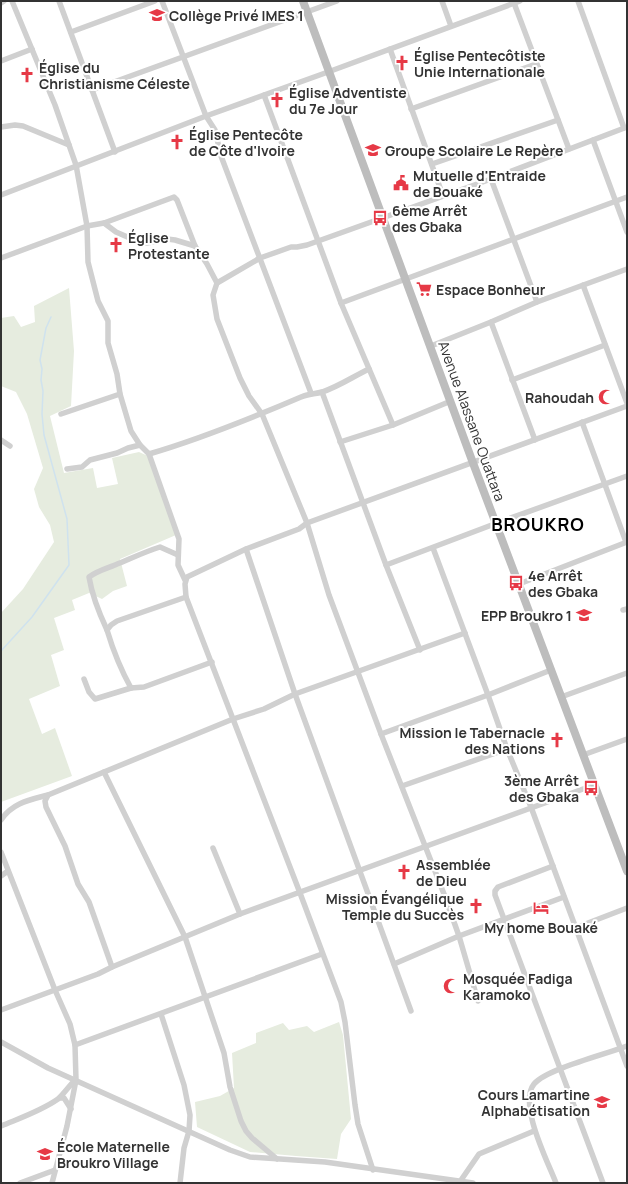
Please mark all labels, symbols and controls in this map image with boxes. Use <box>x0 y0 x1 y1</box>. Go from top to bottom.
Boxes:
school or university icon: Collège Privé IMES 1 <box>148 6 166 24</box>
place label: Collège Privé IMES 1 <box>169 6 304 25</box>
place label: Église Pentecôtiste Unie Internationale <box>414 46 546 81</box>
church icon: Église Pentecôtiste Unie Internationale <box>393 54 411 72</box>
place label: Église du Christianisme Céleste <box>39 58 190 93</box>
church icon: Église du Christianisme Céleste <box>18 66 36 84</box>
place label: Église Adventiste du 7e Jour <box>289 83 407 118</box>
church icon: Église Adventiste du 7e Jour <box>268 91 286 109</box>
place label: Église Pentecôte de Côte d'Ivoire <box>189 125 303 160</box>
church icon: Église Pentecôte de Côte d'Ivoire <box>168 133 186 151</box>
school or university icon: Groupe Scolaire Le Repère <box>364 141 382 159</box>
place label: Groupe Scolaire Le Repère <box>385 141 563 160</box>
place label: Mutuelle d'Entraide de Bouaké <box>413 166 546 201</box>
public building icon: Mutuelle d'Entraide de Bouaké <box>392 174 410 192</box>
place label: 6ème Arrêt des Gbaka <box>392 201 468 236</box>
bus stop icon: 6ème Arrêt des Gbaka <box>371 209 389 227</box>
place label: Église Protestante <box>128 228 210 263</box>
church icon: Église Protestante <box>107 236 125 254</box>
supermarket icon: Espace Bonheur <box>415 280 433 298</box>
place label: Espace Bonheur <box>436 280 546 299</box>
street label: Avenue Alassane Ouattara <box>434 338 510 504</box>
place label: Rahoudah <box>525 388 594 407</box>
mosque icon: Rahoudah <box>597 388 615 406</box>
district label: BROUKRO <box>491 512 585 536</box>
place label: 4e Arrêt des Gbaka <box>528 566 598 601</box>
bus stop icon: 4e Arrêt des Gbaka <box>507 574 525 592</box>
place label: EPP Broukro 1 <box>481 606 572 625</box>
school or university icon: EPP Broukro 1 <box>575 606 593 624</box>
place label: Mission le Tabernacle des Nations <box>399 723 545 758</box>
church icon: Mission le Tabernacle des Nations <box>548 731 566 749</box>
place label: 3ème Arrêt des Gbaka <box>504 771 579 806</box>
bus stop icon: 3ème Arrêt des Gbaka <box>582 779 600 797</box>
place label: Assemblée de Dieu <box>416 855 491 890</box>
church icon: Assemblée de Dieu <box>395 863 413 881</box>
place label: Mission Évangélique Temple du Succès <box>326 889 464 924</box>
church icon: Mission Évangélique Temple du Succès <box>467 897 485 915</box>
hotel icon: My home Bouaké <box>532 899 550 917</box>
place label: My home Bouaké <box>484 918 598 937</box>
place label: Mosquée Fadiga Karamoko <box>463 969 572 1004</box>
mosque icon: Mosquée Fadiga Karamoko <box>442 977 460 995</box>
place label: Cours Lamartine Alphabétisation <box>478 1085 590 1120</box>
school or university icon: Cours Lamartine Alphabétisation <box>593 1093 611 1111</box>
place label: École Maternelle Broukro Village <box>57 1137 170 1172</box>
school or university icon: École Maternelle Broukro Village <box>36 1145 54 1163</box>

